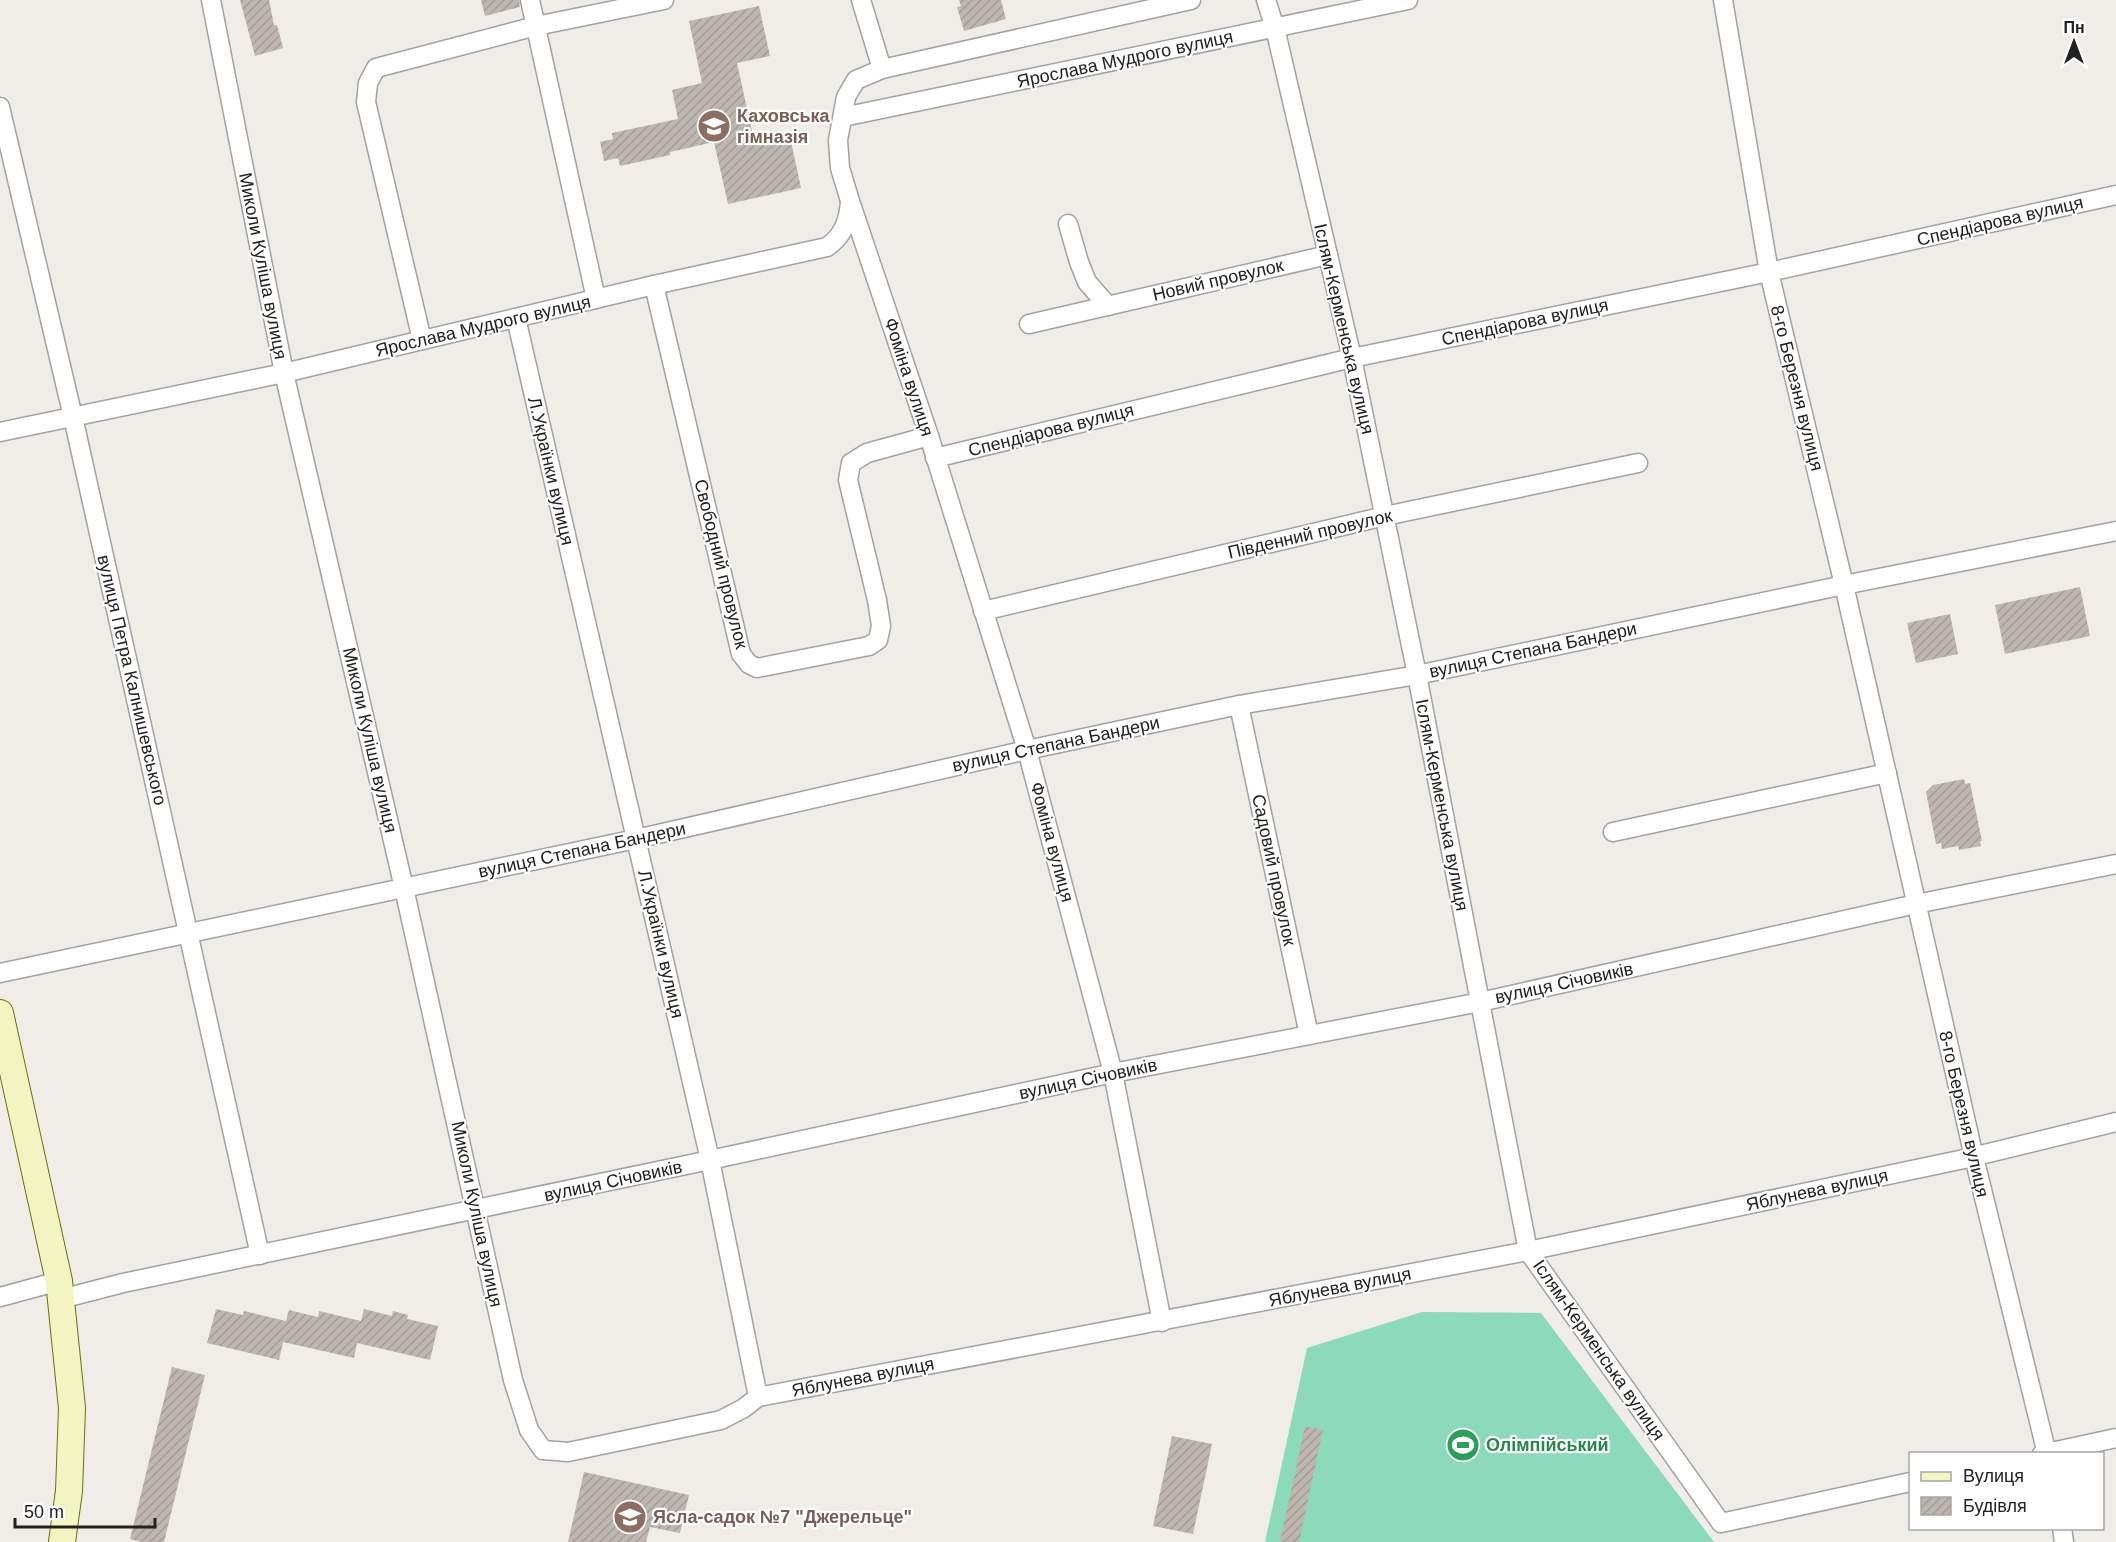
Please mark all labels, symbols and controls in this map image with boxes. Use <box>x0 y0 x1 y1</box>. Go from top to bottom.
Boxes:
north arrow <box>2044 12 2104 72</box>
text: Пн <box>2063 19 2085 36</box>
street label: Ярослава Мудрого вулиця <box>1015 26 1235 92</box>
place label: Каховська гімназія <box>737 106 830 147</box>
school or university icon: Каховська гімназія <box>696 108 732 144</box>
street label: Миколи Куліша вулиця <box>235 171 291 361</box>
street label: Спендіарова вулиця <box>1915 192 2085 250</box>
street label: Іслям-Керменська вулиця <box>1310 222 1378 436</box>
street label: Новий провулок <box>1151 255 1286 305</box>
street label: Ярослава Мудрого вулиця <box>373 291 593 361</box>
street label: Спендіарова вулиця <box>1440 295 1610 349</box>
street label: 8-го Березня вулиця <box>1767 303 1827 473</box>
street label: Фоміна вулиця <box>880 315 938 439</box>
street label: Л.Українки вулиця <box>524 395 578 547</box>
street label: Спендіарова вулиця <box>966 400 1136 460</box>
street label: Свободний провулок <box>690 477 752 651</box>
street label: Південний провулок <box>1226 505 1394 563</box>
street label: вулиця Петра Калнишевського <box>93 553 171 807</box>
street label: вулиця Степана Бандери <box>1427 618 1639 682</box>
street label: Миколи Куліша вулиця <box>339 645 401 835</box>
street label: Іслям-Керменська вулиця <box>1412 697 1472 913</box>
street label: вулиця Степана Бандери <box>950 712 1162 776</box>
street label: Фоміна вулиця <box>1026 780 1078 904</box>
street label: Садовий провулок <box>1248 792 1300 948</box>
street label: вулиця Степана Бандери <box>476 818 688 882</box>
street label: Л.Українки вулиця <box>634 868 688 1020</box>
street label: вулиця Січовиків <box>1493 959 1635 1007</box>
street label: 8-го Березня вулиця <box>1935 1029 1993 1199</box>
street label: вулиця Січовиків <box>1017 1055 1159 1103</box>
street label: Миколи Куліша вулиця <box>447 1119 507 1309</box>
street label: вулиця Січовиків <box>542 1157 684 1205</box>
street label: Яблунева вулиця <box>1744 1165 1890 1215</box>
street label: Іслям-Керменська вулиця <box>1529 1256 1669 1444</box>
street label: Яблунева вулиця <box>1267 1263 1413 1311</box>
street label: Яблунева вулиця <box>790 1353 936 1401</box>
sports icon: Олімпійський <box>1445 1427 1481 1463</box>
place label: Олімпійський <box>1486 1435 1609 1455</box>
legend <box>1909 1452 2104 1530</box>
text: Вулиця <box>1963 1466 2024 1486</box>
scale bar <box>15 1491 154 1529</box>
text: Будівля <box>1963 1496 2027 1516</box>
school or university icon: Ясла-садок №7 "Джерельце" <box>612 1499 648 1535</box>
text: 50 m <box>24 1502 64 1522</box>
place label: Ясла-садок №7 "Джерельце" <box>653 1507 912 1527</box>

